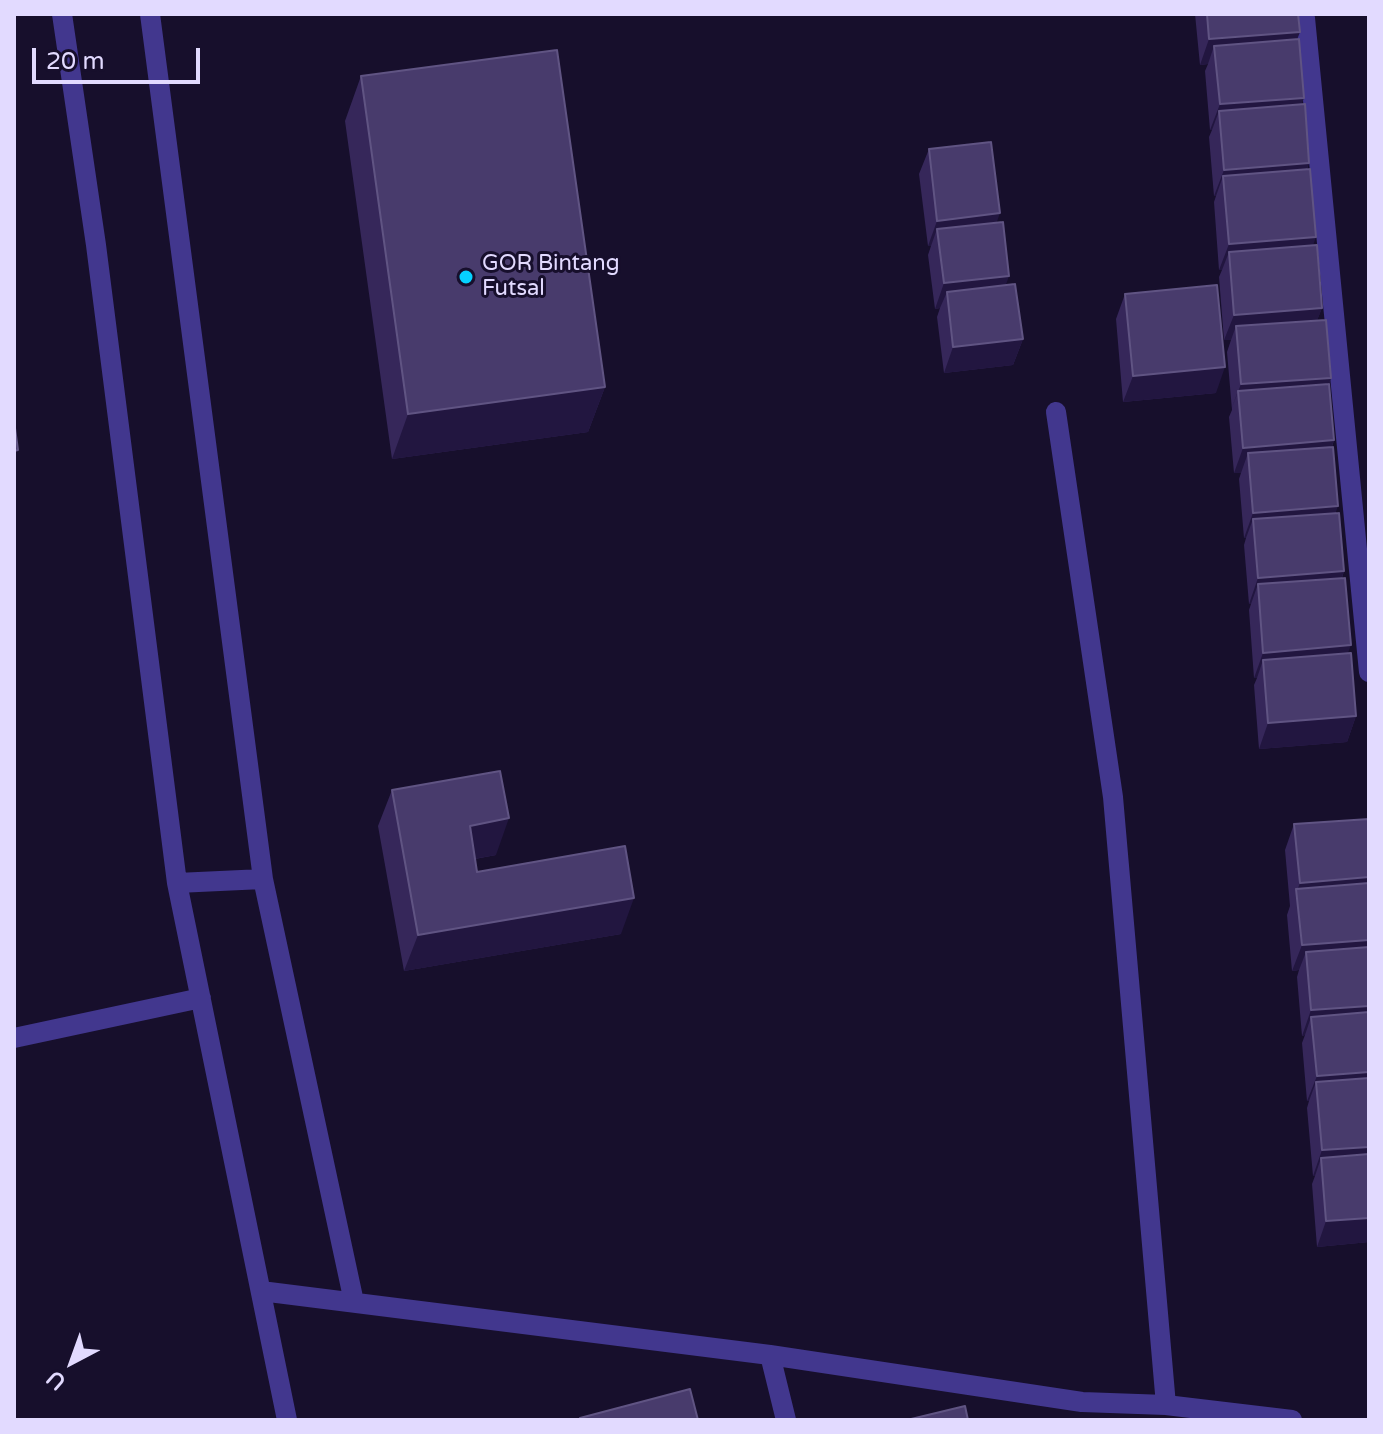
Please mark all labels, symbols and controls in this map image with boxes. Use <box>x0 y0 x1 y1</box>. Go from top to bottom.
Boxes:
scale bar <box>36 32 204 82</box>
text: 20 m <box>46 47 104 76</box>
place label: GOR Bintang Futsal <box>482 251 620 302</box>
marker: GOR Bintang Futsal <box>457 268 475 286</box>
north arrow <box>32 1322 112 1402</box>
text: U <box>41 1365 71 1395</box>

